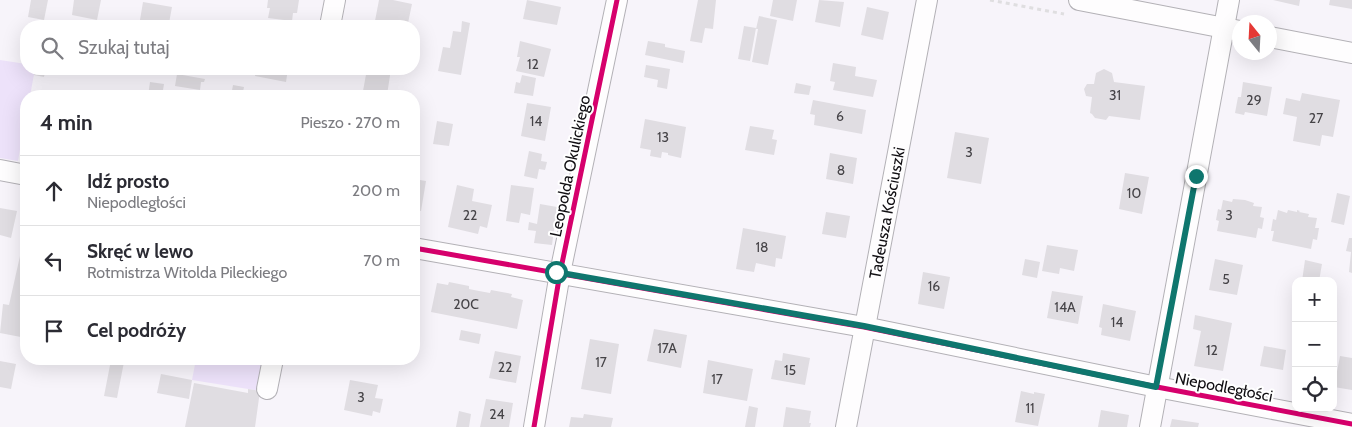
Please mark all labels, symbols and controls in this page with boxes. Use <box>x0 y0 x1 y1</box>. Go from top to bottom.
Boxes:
north arrow <box>1232 15 1277 60</box>
search box <box>20 20 420 75</box>
icon: search <box>38 34 66 62</box>
text: Szukaj tutaj <box>78 36 170 59</box>
house number: 12 <box>527 55 539 73</box>
house number: 31 <box>1109 86 1121 104</box>
house number: 29 <box>1246 91 1262 109</box>
street label: Leopolda Okulickiego <box>546 93 594 238</box>
house number: 6 <box>836 107 844 125</box>
house number: 27 <box>1309 109 1323 127</box>
text: 4 min <box>40 110 93 135</box>
house number: 14 <box>530 112 542 130</box>
text: Pieszo · 270 m <box>300 113 400 132</box>
house number: 13 <box>657 128 669 146</box>
house number: 3 <box>965 143 973 161</box>
street label: Tadeusza Kościuszki <box>865 145 908 280</box>
house number: 8 <box>837 161 845 179</box>
route end <box>1185 165 1208 188</box>
text: Idź prosto <box>87 170 169 193</box>
icon: ahead <box>40 177 68 205</box>
text: 200 m <box>352 181 400 200</box>
house number: 10 <box>1127 184 1141 202</box>
text: Niepodległości <box>87 193 186 212</box>
house number: 22 <box>463 206 477 224</box>
house number: 3 <box>1225 206 1233 224</box>
house number: 18 <box>755 238 769 256</box>
text: Skręć w lewo <box>87 240 193 263</box>
icon: left <box>40 247 68 275</box>
text: 70 m <box>363 251 400 270</box>
route start <box>545 261 568 284</box>
text: Rotmistrza Witolda Pileckiego <box>87 263 287 282</box>
house number: 5 <box>1222 270 1230 288</box>
house number: 16 <box>928 277 940 295</box>
map controls <box>1292 277 1337 412</box>
button: + <box>1292 277 1337 322</box>
house number: 20C <box>453 295 479 313</box>
house number: 14A <box>1054 298 1076 316</box>
house number: 14 <box>1111 313 1123 331</box>
icon: arrive <box>40 317 68 345</box>
text: Cel podróży <box>87 319 186 342</box>
button: − <box>1292 322 1337 367</box>
house number: 17A <box>657 339 677 357</box>
house number: 12 <box>1206 341 1218 359</box>
house number: 17 <box>595 353 607 371</box>
house number: 22 <box>498 358 512 376</box>
house number: 15 <box>784 361 796 379</box>
button: locate <box>1292 367 1337 412</box>
street label: Niepodległości <box>1174 368 1274 406</box>
house number: 17 <box>711 370 723 388</box>
house number: 3 <box>357 388 365 406</box>
house number: 11 <box>1025 399 1035 417</box>
house number: 24 <box>489 405 505 423</box>

